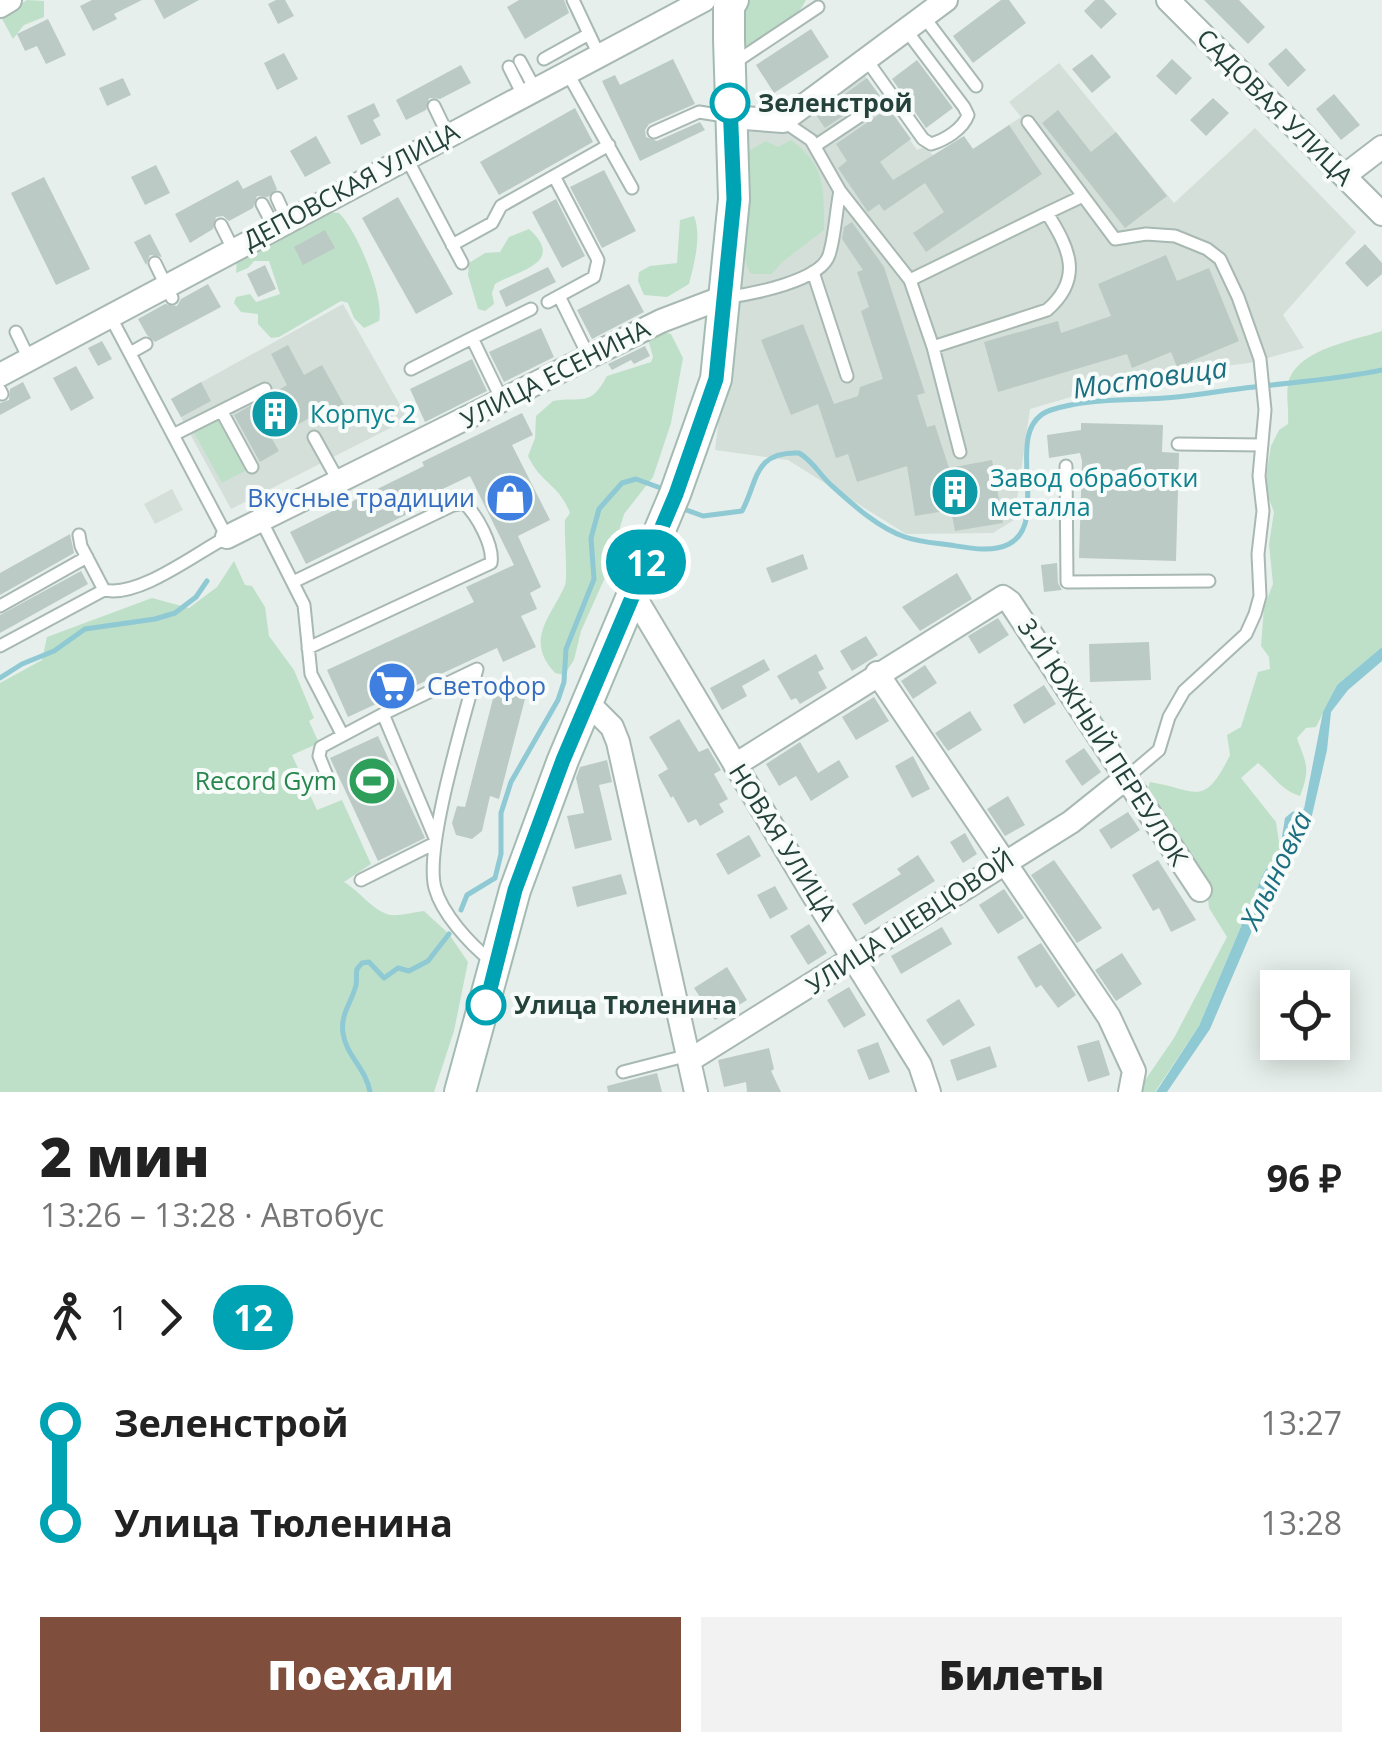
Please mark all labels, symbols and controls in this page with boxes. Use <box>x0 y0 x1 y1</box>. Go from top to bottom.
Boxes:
street label: САДОВАЯ УЛИЦА <box>1190 21 1362 192</box>
marker: Зеленстрой <box>711 84 749 122</box>
place label: Зеленстрой <box>758 85 912 119</box>
street label: ДЕПОВСКАЯ УЛИЦА <box>237 114 465 257</box>
street label: УЛИЦА ЕСЕНИНА <box>454 311 655 435</box>
water label: Мостовица <box>1070 347 1230 407</box>
building icon: Корпус 2 <box>249 388 301 440</box>
place label: Корпус 2 <box>310 396 416 430</box>
place label: Завод обработки металла <box>990 460 1198 523</box>
building icon: Завод обработки металла <box>929 466 981 518</box>
shop icon: Вкусные традиции <box>484 472 536 524</box>
place label: Вкусные традиции <box>247 480 475 514</box>
line badge: 12 <box>601 530 691 594</box>
text: 12 <box>626 539 666 586</box>
street label: 3-Й ЮЖНЫЙ ПЕРЕУЛОК <box>1011 611 1197 872</box>
supermarket icon: Светофор <box>366 660 418 712</box>
place label: Светофор <box>427 668 546 702</box>
sports icon: Record Gym <box>346 755 398 807</box>
street label: НОВАЯ УЛИЦА <box>722 757 846 926</box>
place label: Record Gym <box>195 763 337 797</box>
water label: Хлыновка <box>1229 804 1320 937</box>
street label: УЛИЦА ШЕВЦОВОЙ <box>799 841 1020 1001</box>
map controls <box>1260 970 1350 1060</box>
button: locate <box>1260 970 1350 1060</box>
marker: Улица Тюленина <box>467 986 505 1024</box>
place label: Улица Тюленина <box>514 987 737 1021</box>
text: 2 мин <box>40 1118 210 1193</box>
text: 96 ₽ <box>1267 1151 1342 1203</box>
text: 13:26 – 13:28 · Автобус <box>40 1193 384 1236</box>
icon: walk <box>40 1290 95 1345</box>
icon: forward <box>143 1290 198 1345</box>
text: 12 <box>233 1294 273 1341</box>
text: 1 <box>110 1296 128 1339</box>
text: Зеленстрой <box>114 1396 349 1448</box>
text: 13:27 <box>1260 1401 1342 1444</box>
text: Улица Тюленина <box>114 1496 453 1548</box>
text: 13:28 <box>1260 1501 1342 1544</box>
button: Поехали <box>40 1617 681 1732</box>
button: Билеты <box>701 1617 1342 1732</box>

